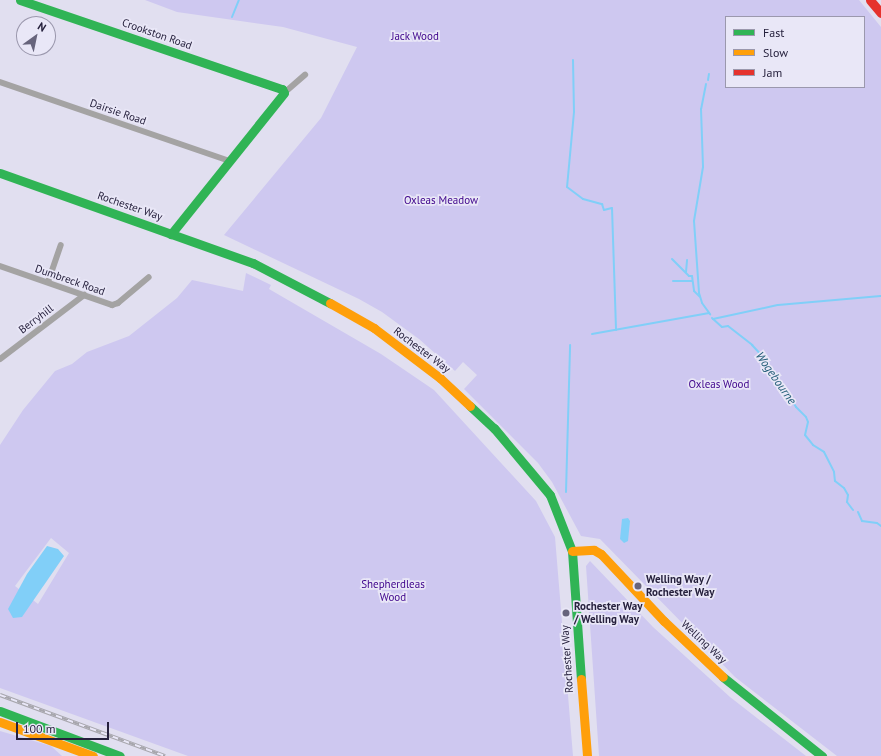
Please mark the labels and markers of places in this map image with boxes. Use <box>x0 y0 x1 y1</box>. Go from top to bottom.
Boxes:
place label: Welling Way / Rochester Way <box>646 573 715 599</box>
marker: Welling Way / Rochester Way <box>633 581 643 591</box>
place label: Rochester Way / Welling Way <box>574 600 643 626</box>
marker: Rochester Way / Welling Way <box>561 608 571 618</box>

